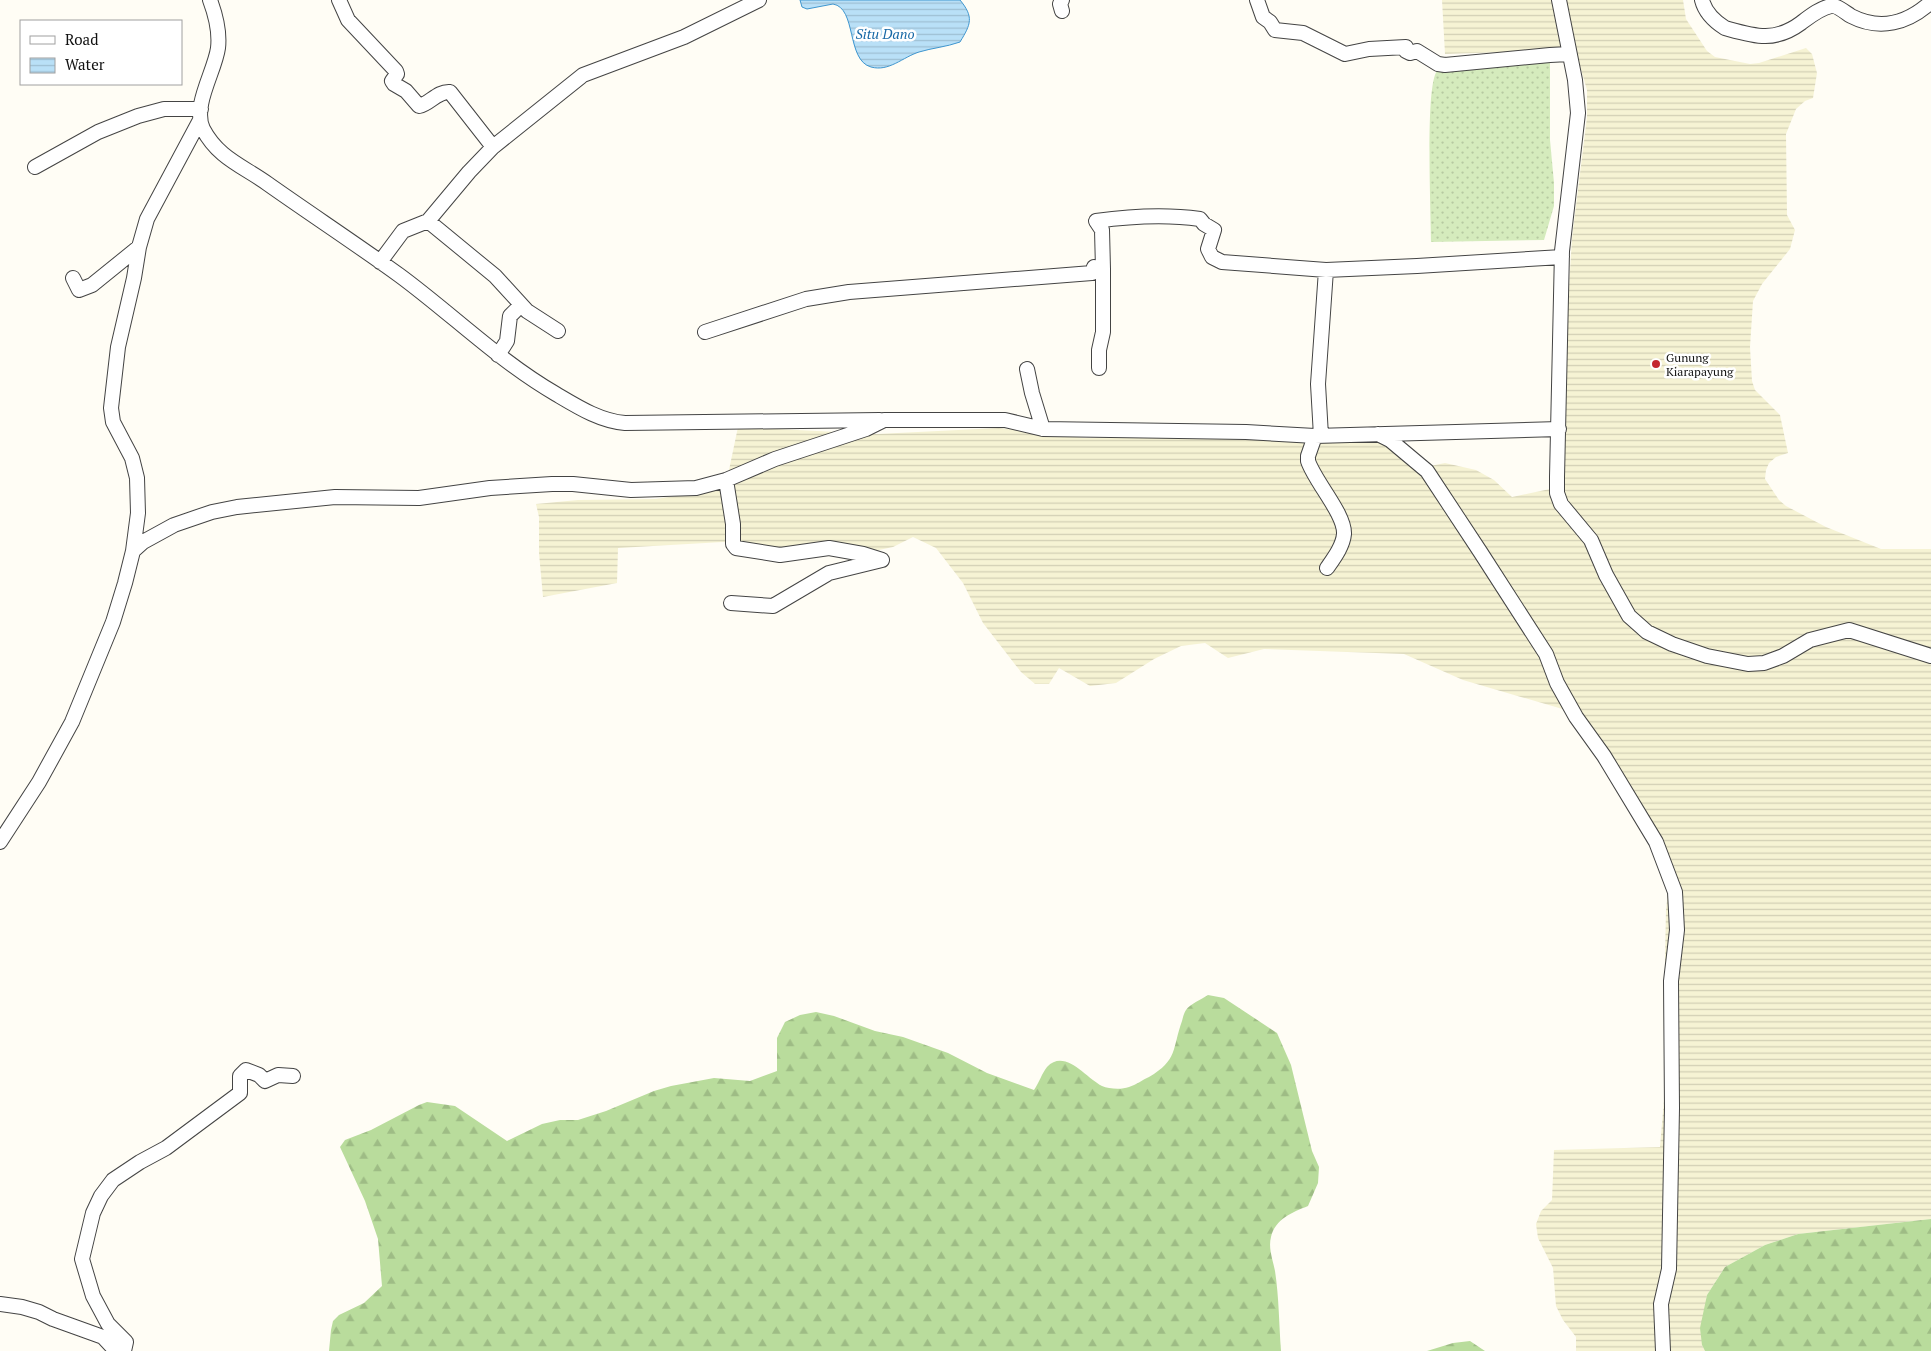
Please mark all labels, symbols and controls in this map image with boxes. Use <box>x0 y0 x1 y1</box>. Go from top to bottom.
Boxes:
legend <box>20 20 182 85</box>
water label: Situ Dano <box>855 24 915 43</box>
text: Road <box>65 29 98 49</box>
text: Water <box>65 54 105 74</box>
place label: Gunung Kiarapayung <box>1666 350 1734 379</box>
marker: Gunung Kiarapayung <box>1650 358 1662 370</box>

